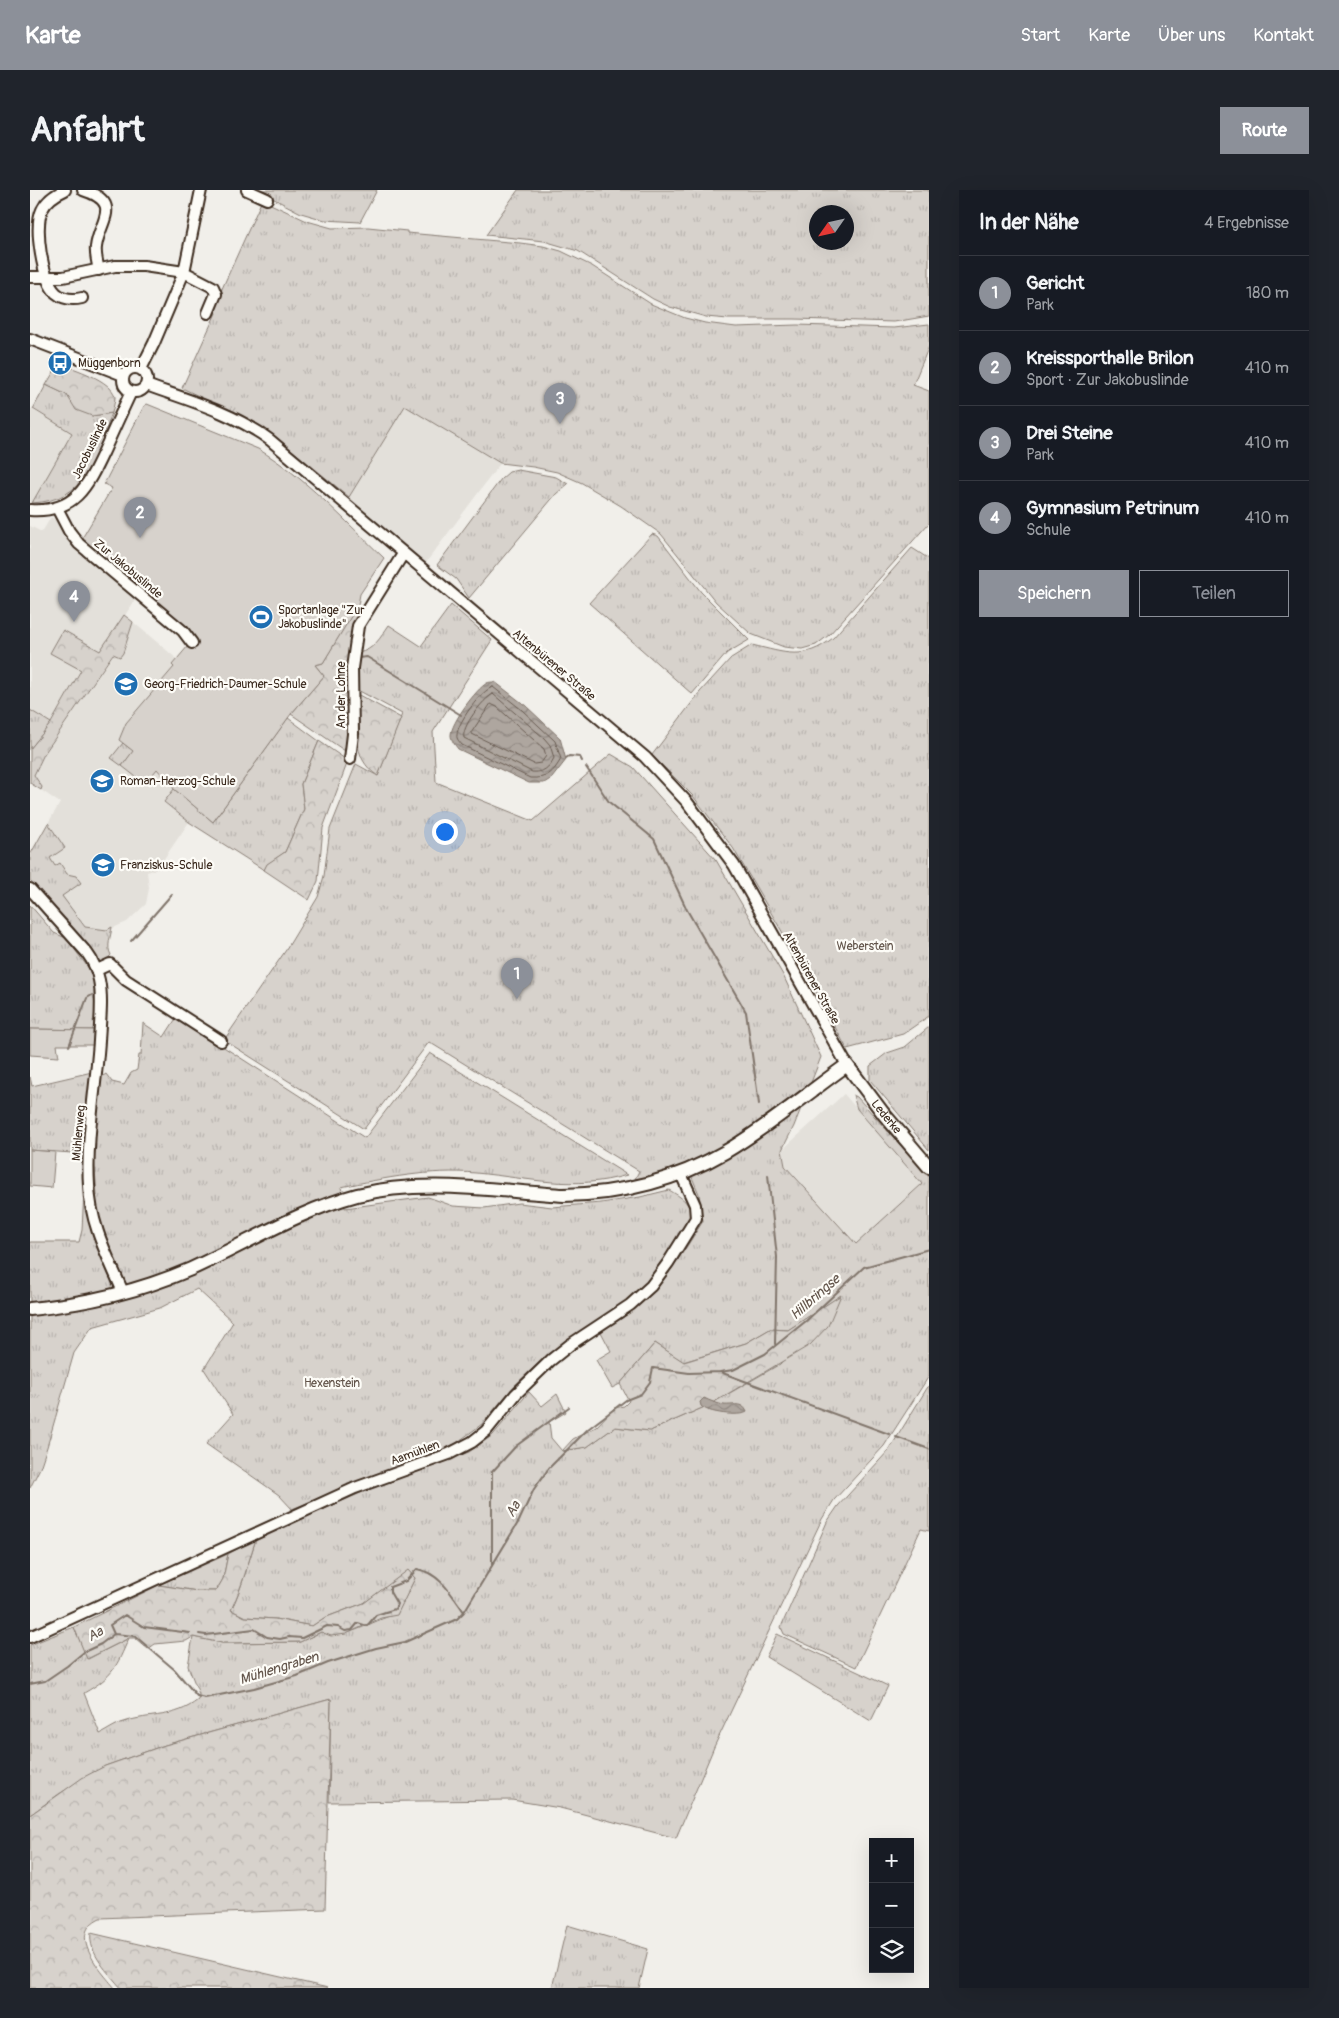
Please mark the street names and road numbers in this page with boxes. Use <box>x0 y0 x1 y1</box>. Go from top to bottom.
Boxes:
street label: Jacobuslinde <box>69 417 111 481</box>
street label: Zur Jakobuslinde <box>91 536 165 602</box>
street label: Altenbürener Straße <box>510 626 599 704</box>
street label: An der Lohne <box>334 661 349 729</box>
street label: Altenbürener Straße <box>779 929 843 1027</box>
street label: Lederke <box>868 1097 905 1137</box>
street label: Mühlenweg <box>69 1105 89 1161</box>
street label: Aamühlen <box>388 1437 442 1469</box>

